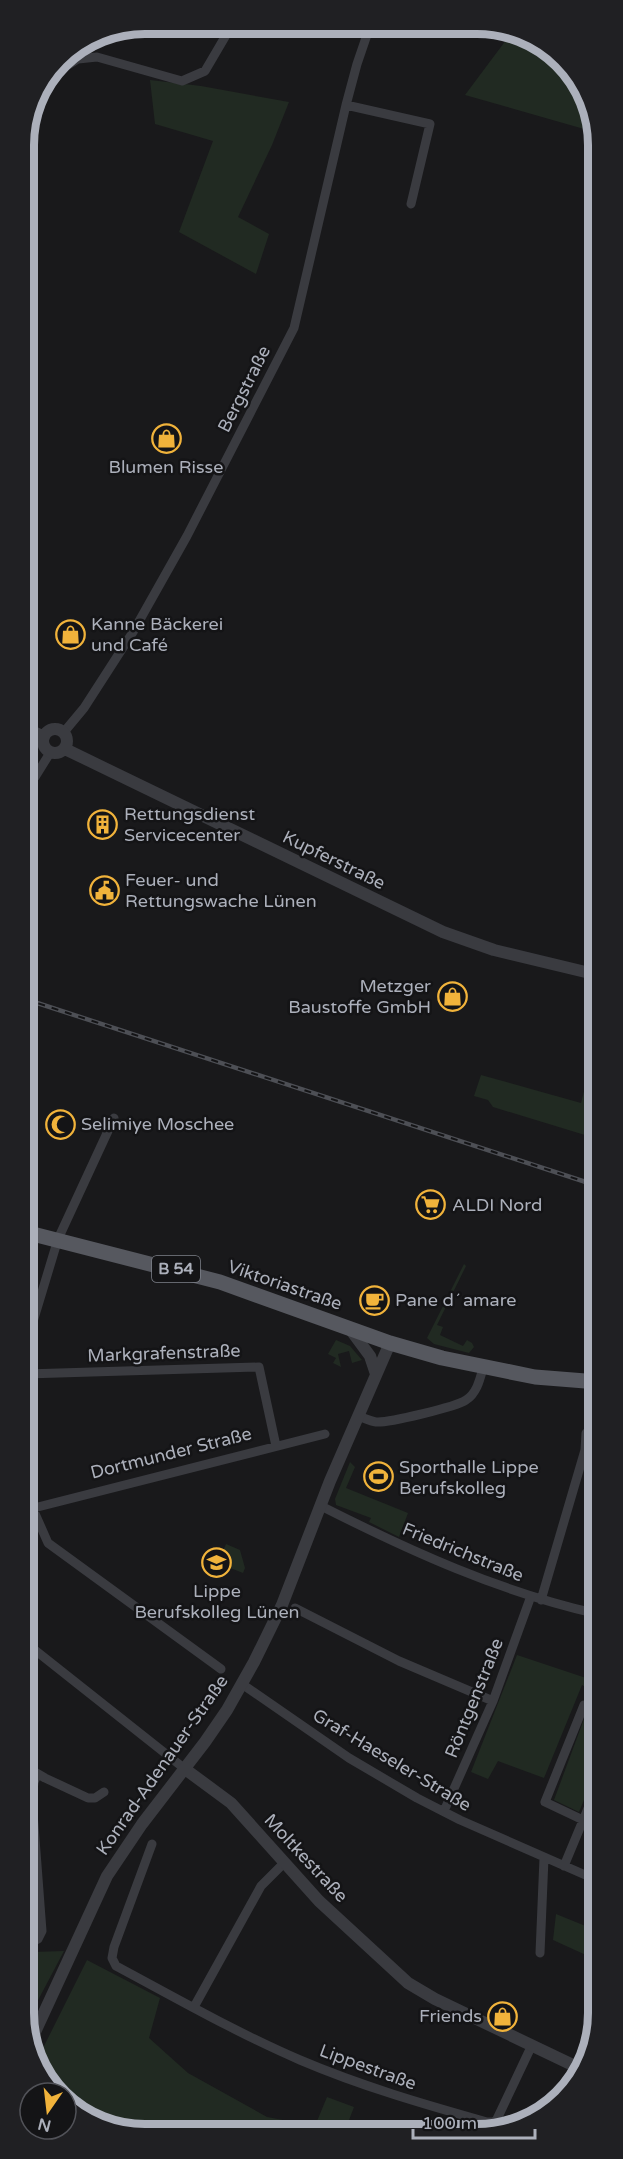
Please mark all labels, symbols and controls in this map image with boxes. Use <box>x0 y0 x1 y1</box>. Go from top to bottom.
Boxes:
street label: Bergstraße <box>213 342 275 436</box>
shop icon: Blumen Risse <box>150 422 182 454</box>
place label: Blumen Risse <box>109 456 223 478</box>
place label: Kanne Bäckerei und Café <box>91 613 223 656</box>
shop icon: Kanne Bäckerei und Café <box>54 618 86 650</box>
place label: Rettungsdienst Servicecenter <box>124 803 255 846</box>
building icon: Rettungsdienst Servicecenter <box>87 808 119 840</box>
street label: Kupferstraße <box>279 826 389 894</box>
place label: Feuer- und Rettungswache Lünen <box>125 869 317 912</box>
public building icon: Feuer- und Rettungswache Lünen <box>88 874 120 906</box>
place label: Metzger Baustoffe GmbH <box>288 975 431 1018</box>
shop icon: Metzger Baustoffe GmbH <box>436 980 468 1012</box>
mosque icon: Selimiye Moschee <box>44 1108 76 1140</box>
place label: Selimiye Moschee <box>81 1113 234 1135</box>
supermarket icon: ALDI Nord <box>415 1189 447 1221</box>
place label: ALDI Nord <box>452 1194 542 1216</box>
street label: Viktoriastraße <box>225 1255 345 1315</box>
road number: B 54 <box>152 1256 200 1282</box>
cafe icon: Pane d´ amare <box>358 1284 390 1316</box>
place label: Pane d´ amare <box>395 1289 517 1311</box>
street label: Markgrafenstraße <box>87 1339 241 1367</box>
street label: Dortmunder Straße <box>88 1422 254 1484</box>
place label: Sporthalle Lippe Berufskolleg <box>399 1456 539 1499</box>
sports icon: Sporthalle Lippe Berufskolleg <box>362 1461 394 1493</box>
street label: Friedrichstraße <box>399 1518 527 1586</box>
school or university icon: Lippe Berufskolleg Lünen <box>201 1546 233 1578</box>
place label: Lippe Berufskolleg Lünen <box>134 1580 300 1623</box>
street label: Röntgenstraße <box>440 1635 508 1761</box>
street label: Konrad-Adenauer-Straße <box>91 1671 233 1859</box>
street label: Graf-Haeseler-Straße <box>309 1704 475 1816</box>
street label: Moltkestraße <box>259 1809 353 1907</box>
shop icon: Friends <box>487 2000 519 2032</box>
place label: Friends <box>419 2005 482 2027</box>
street label: Lippestraße <box>317 2039 419 2095</box>
north arrow <box>18 2081 78 2141</box>
scale bar <box>413 2102 534 2140</box>
text: 100 m <box>422 2112 477 2134</box>
text: N <box>36 2113 53 2136</box>

